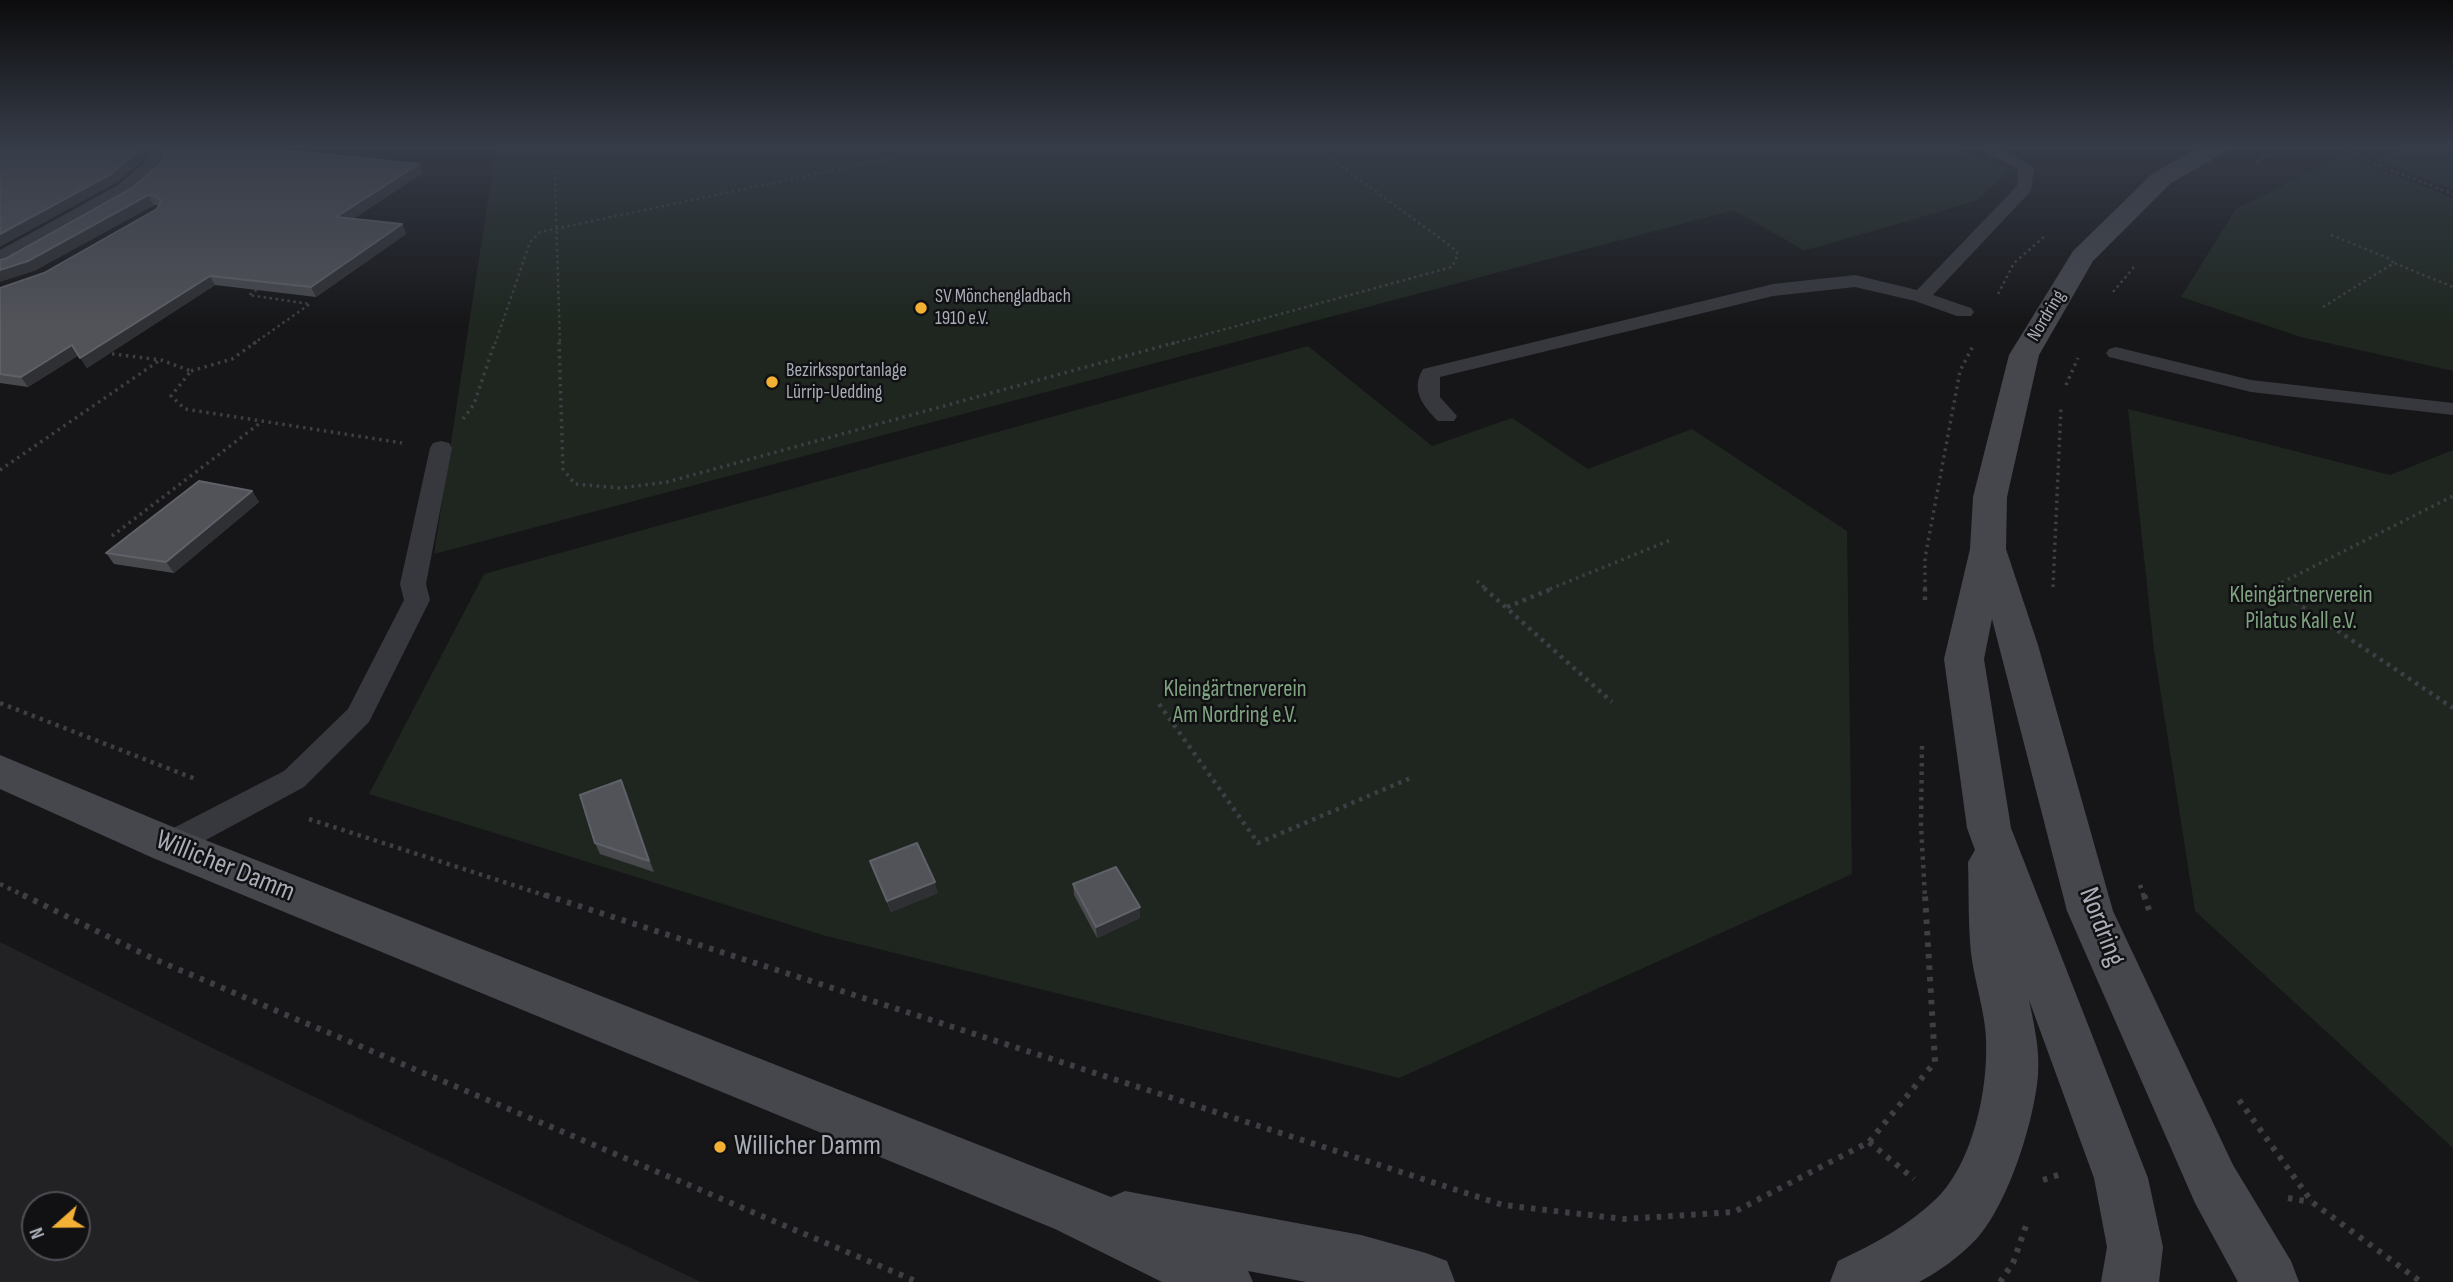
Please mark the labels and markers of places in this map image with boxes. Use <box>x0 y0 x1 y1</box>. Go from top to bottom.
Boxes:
place label: SV Mönchengladbach 1910 e.V. <box>935 286 1071 330</box>
marker: SV Mönchengladbach 1910 e.V. <box>913 300 929 316</box>
place label: Bezirkssportanlage Lürrip-Uedding <box>786 360 907 404</box>
marker: Bezirkssportanlage Lürrip-Uedding <box>764 374 780 390</box>
place label: Willicher Damm <box>734 1130 881 1164</box>
marker: Willicher Damm <box>712 1139 728 1155</box>

